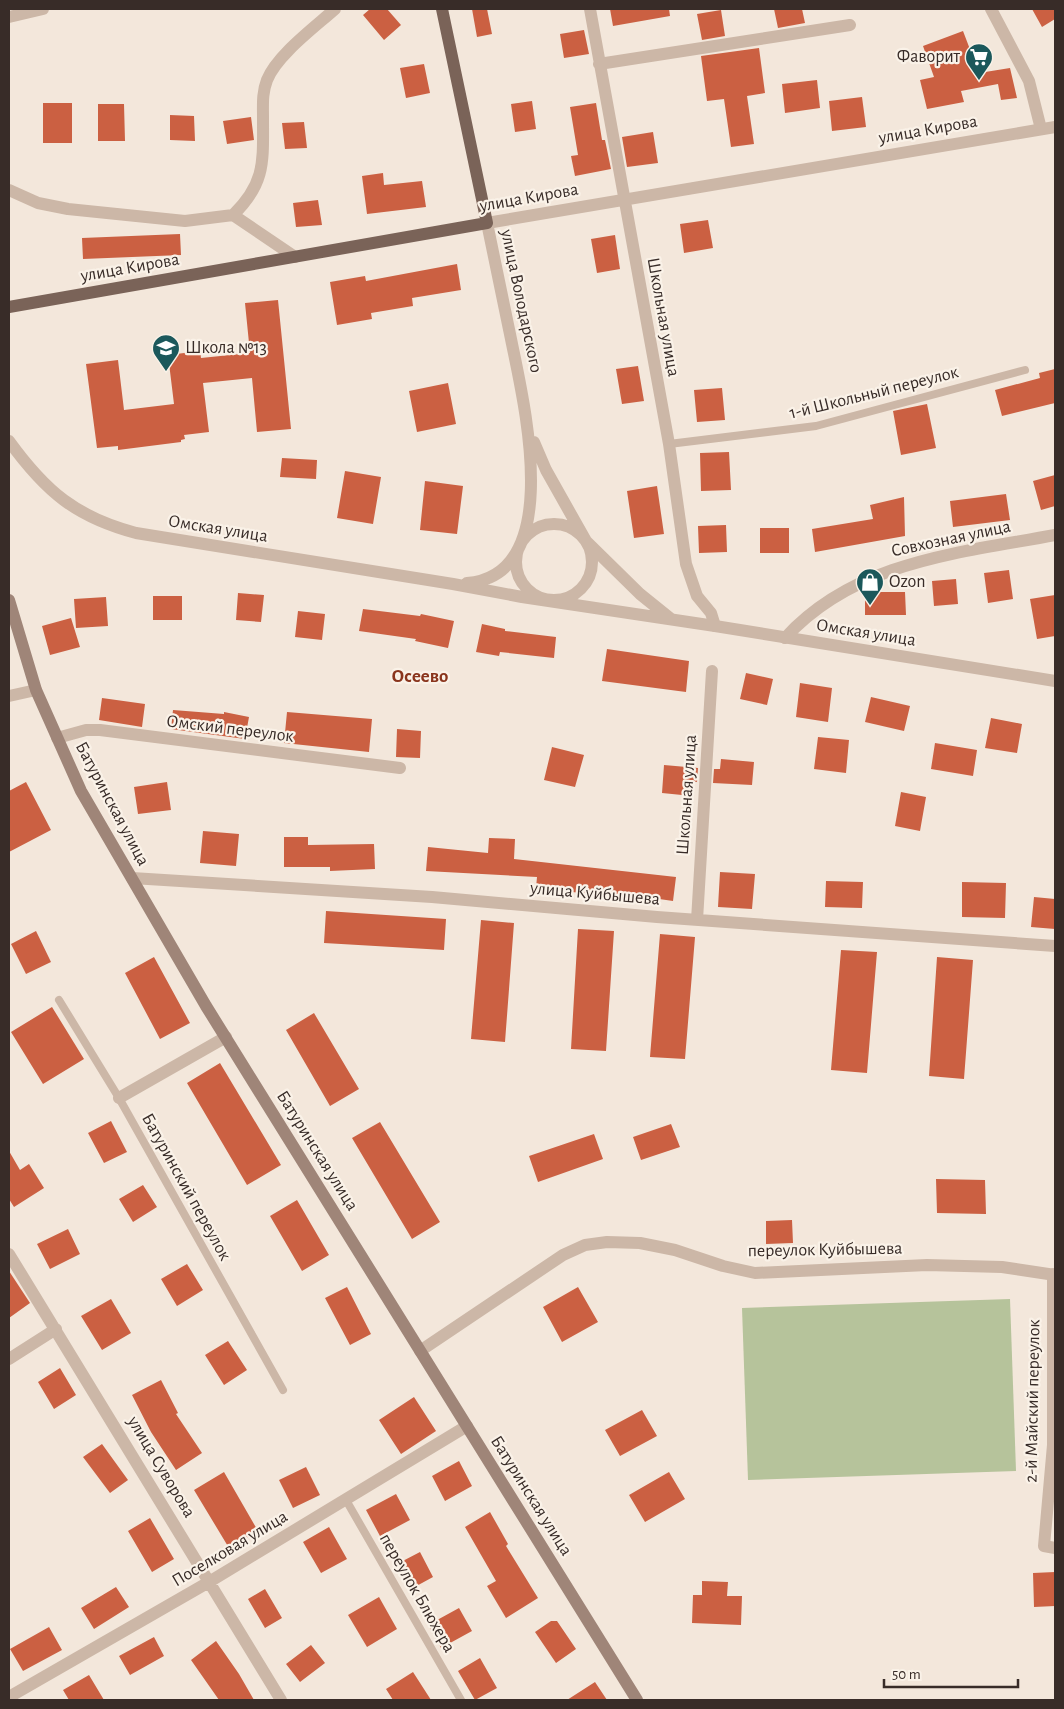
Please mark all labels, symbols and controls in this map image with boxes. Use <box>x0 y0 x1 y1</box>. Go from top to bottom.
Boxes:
supermarket icon: Фаворит <box>964 42 994 81</box>
place label: Фаворит <box>897 48 961 66</box>
street label: улица Кирова <box>876 112 979 148</box>
street label: улица Кирова <box>477 180 580 216</box>
street label: улица Володарского <box>497 227 545 374</box>
street label: улица Кирова <box>78 250 181 286</box>
street label: Школьная улица <box>644 256 682 378</box>
school or university icon: Школа №13 <box>151 333 181 372</box>
place label: Школа №13 <box>185 339 267 357</box>
street label: 1-й Школьный переулок <box>788 363 961 423</box>
street label: Омская улица <box>167 512 269 546</box>
street label: Совхозная улица <box>890 518 1012 560</box>
shop icon: Ozon <box>855 567 885 606</box>
place label: Ozon <box>889 573 926 591</box>
street label: Омская улица <box>815 616 917 650</box>
district label: Осеево <box>392 667 448 686</box>
street label: Омский переулок <box>165 712 295 746</box>
street label: Школьная улица <box>674 734 700 856</box>
street label: Батуринская улица <box>72 739 152 869</box>
street label: улица Куйбышева <box>528 878 661 909</box>
street label: Батуринская улица <box>273 1088 361 1214</box>
street label: Батуринский переулок <box>138 1110 234 1264</box>
street label: переулок Куйбышева <box>747 1239 903 1260</box>
street label: 2-й Майский переулок <box>1023 1319 1043 1483</box>
street label: улица Суворова <box>123 1412 198 1521</box>
street label: Батуринская улица <box>487 1433 575 1559</box>
street label: Поселковая улица <box>169 1508 291 1590</box>
street label: переулок Блюхера <box>376 1530 458 1656</box>
scale bar <box>884 1656 1018 1688</box>
text: 50 m <box>892 1667 921 1682</box>

